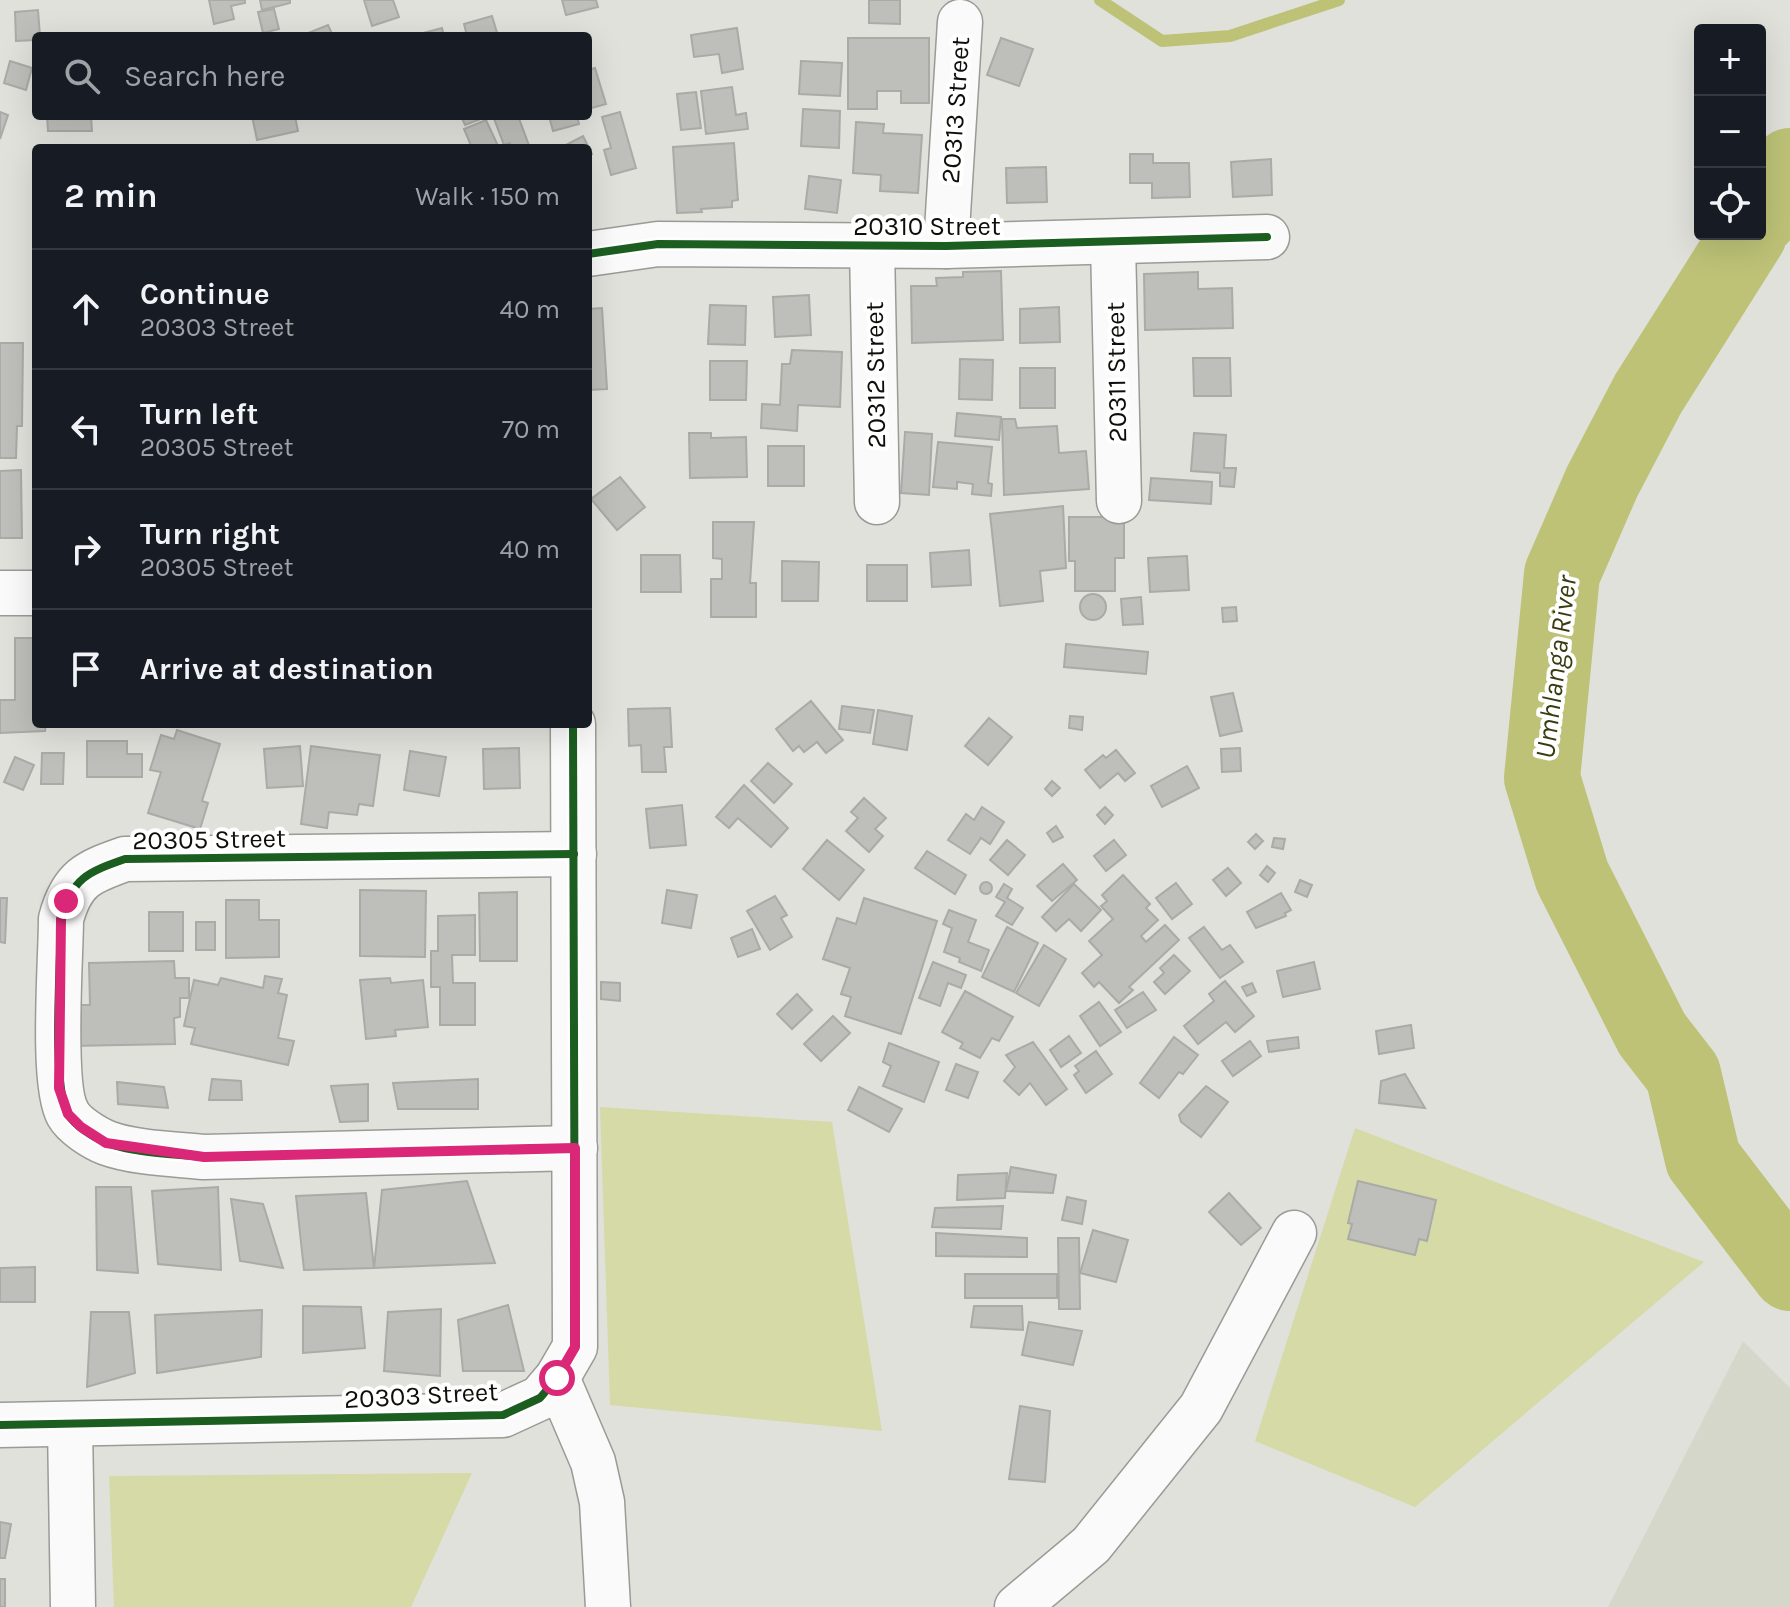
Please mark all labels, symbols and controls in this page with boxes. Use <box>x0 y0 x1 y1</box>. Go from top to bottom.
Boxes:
map controls <box>1694 24 1766 240</box>
button: + <box>1694 24 1766 96</box>
search box <box>32 32 592 120</box>
street label: 20313 Street <box>935 35 976 185</box>
icon: search <box>60 54 104 98</box>
text: Search here <box>124 58 285 94</box>
button: − <box>1694 96 1766 168</box>
button: locate <box>1694 168 1766 240</box>
text: 2 min <box>64 176 158 216</box>
text: Walk · 150 m <box>415 181 560 212</box>
street label: 20310 Street <box>853 211 1001 242</box>
text: Continue <box>140 276 270 312</box>
icon: ahead <box>64 287 108 331</box>
text: 40 m <box>500 294 560 325</box>
street label: 20312 Street <box>859 301 892 449</box>
street label: 20311 Street <box>1100 301 1133 443</box>
text: 20303 Street <box>140 312 294 343</box>
text: Turn left <box>140 396 258 432</box>
icon: left <box>64 407 108 451</box>
text: 70 m <box>502 414 560 445</box>
text: 20305 Street <box>140 432 294 463</box>
text: Turn right <box>140 516 280 552</box>
icon: right <box>64 527 108 571</box>
text: 40 m <box>500 534 560 565</box>
text: 20305 Street <box>140 552 294 583</box>
water label: Umhlanga River <box>1528 572 1583 760</box>
icon: arrive <box>64 647 108 691</box>
text: Arrive at destination <box>140 651 434 687</box>
street label: 20305 Street <box>132 823 286 856</box>
route end <box>48 883 84 919</box>
route start <box>539 1360 575 1396</box>
street label: 20303 Street <box>343 1376 499 1415</box>

